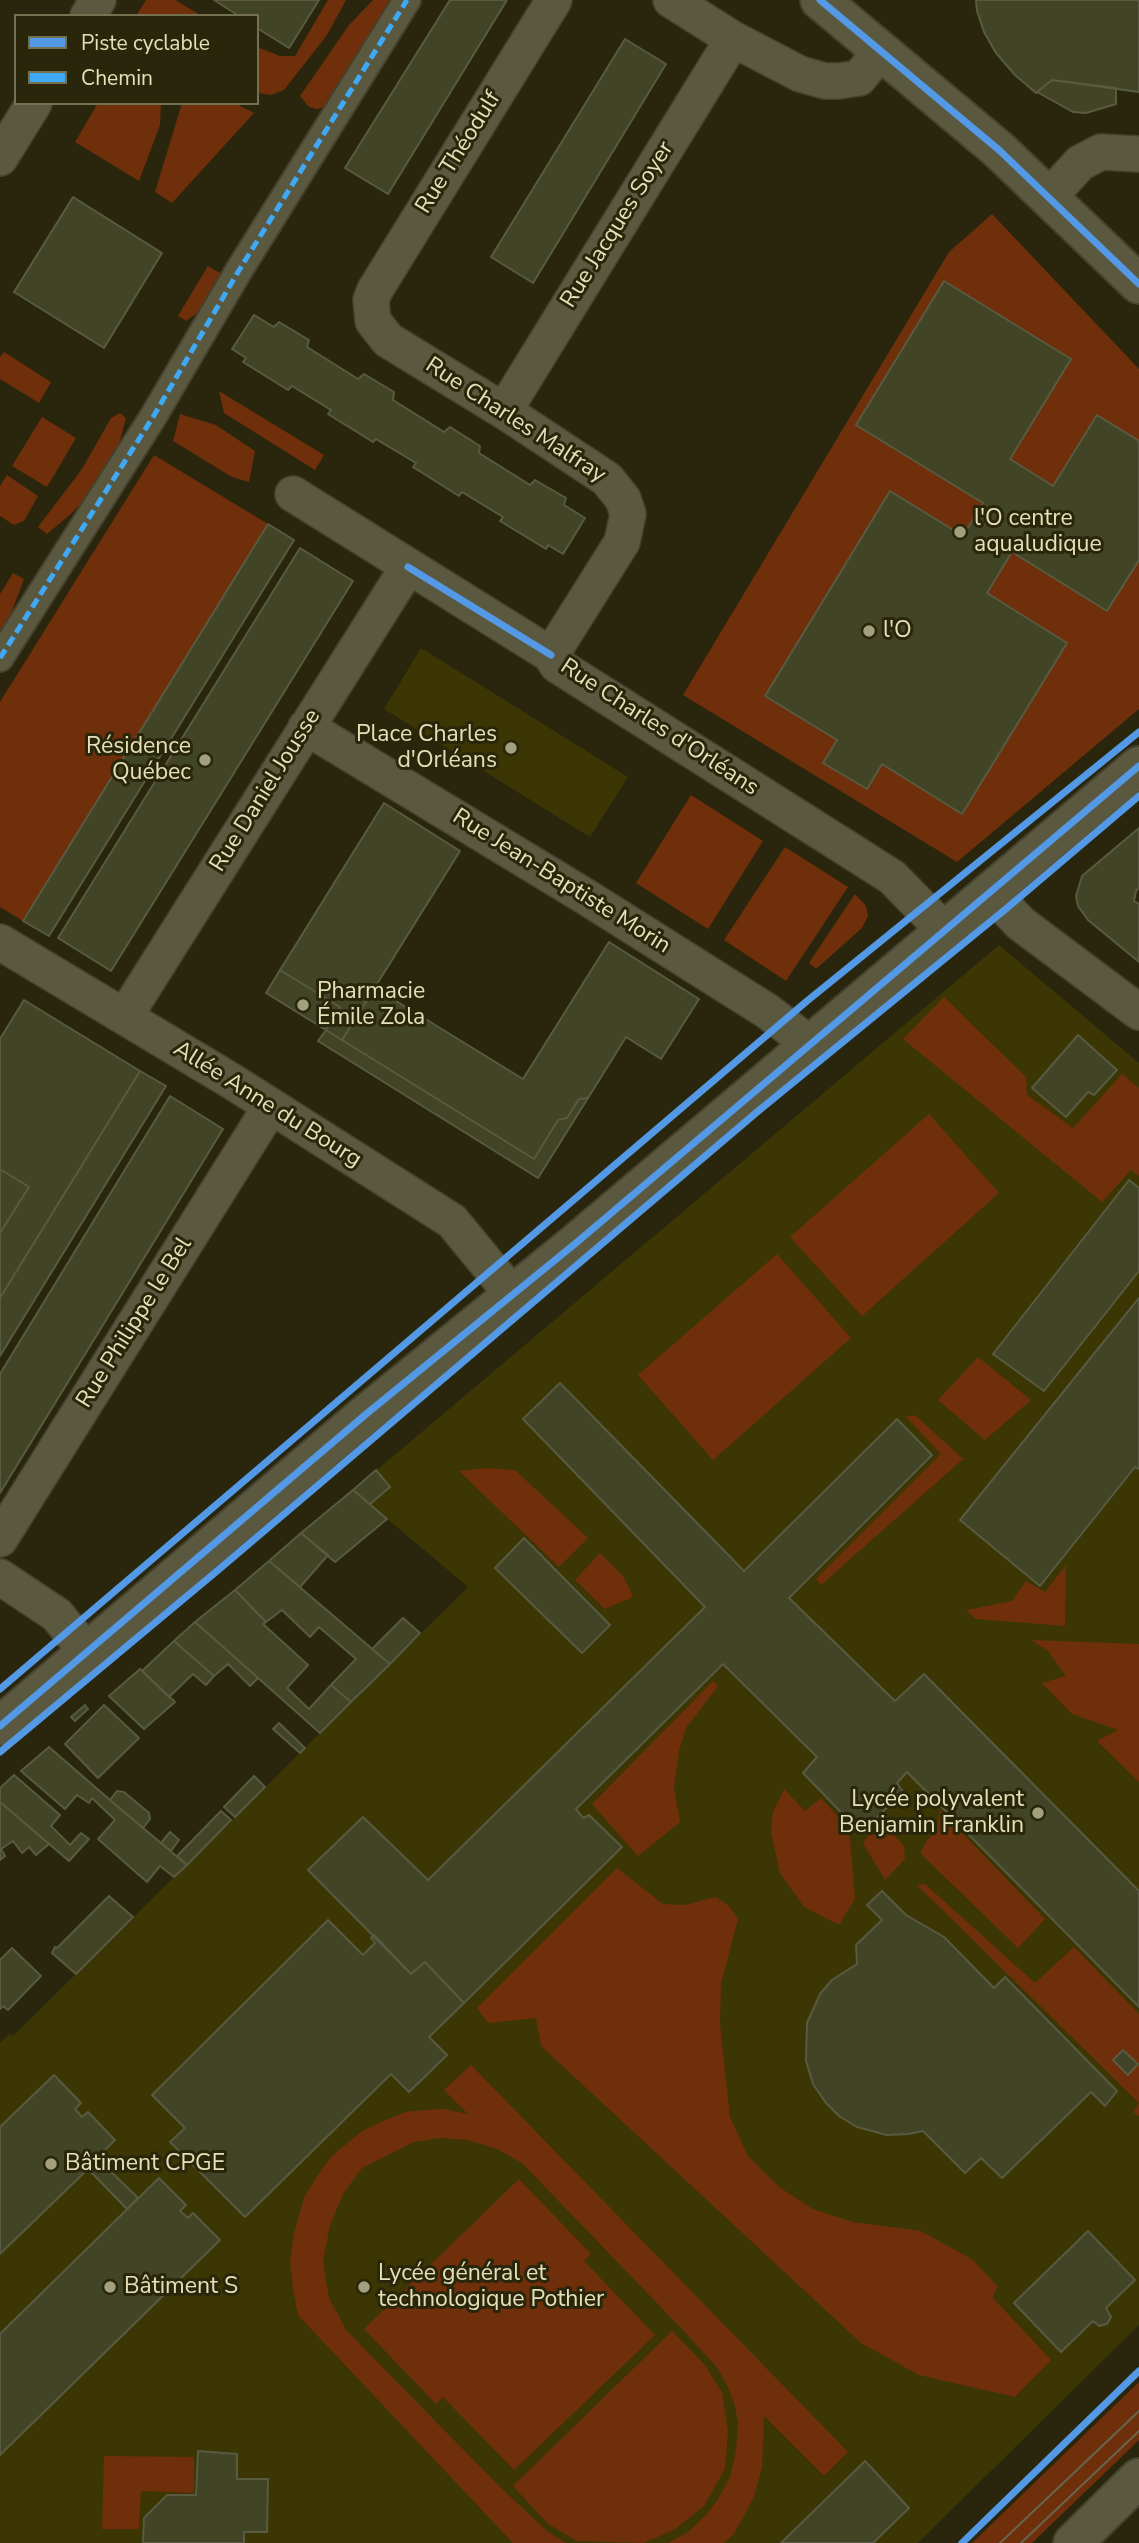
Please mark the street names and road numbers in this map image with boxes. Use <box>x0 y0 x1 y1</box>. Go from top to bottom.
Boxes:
street label: Rue Théodulf <box>410 87 508 219</box>
street label: Rue Jacques Soyer <box>556 137 680 313</box>
street label: Rue Charles Malfray <box>420 352 610 490</box>
street label: Rue Charles d'Orléans <box>555 654 763 802</box>
street label: Rue Daniel Jousse <box>205 705 327 877</box>
street label: Rue Jean-Baptiste Morin <box>447 804 675 960</box>
street label: Allée Anne du Bourg <box>168 1036 366 1174</box>
street label: Rue Philippe le Bel <box>71 1233 199 1413</box>

